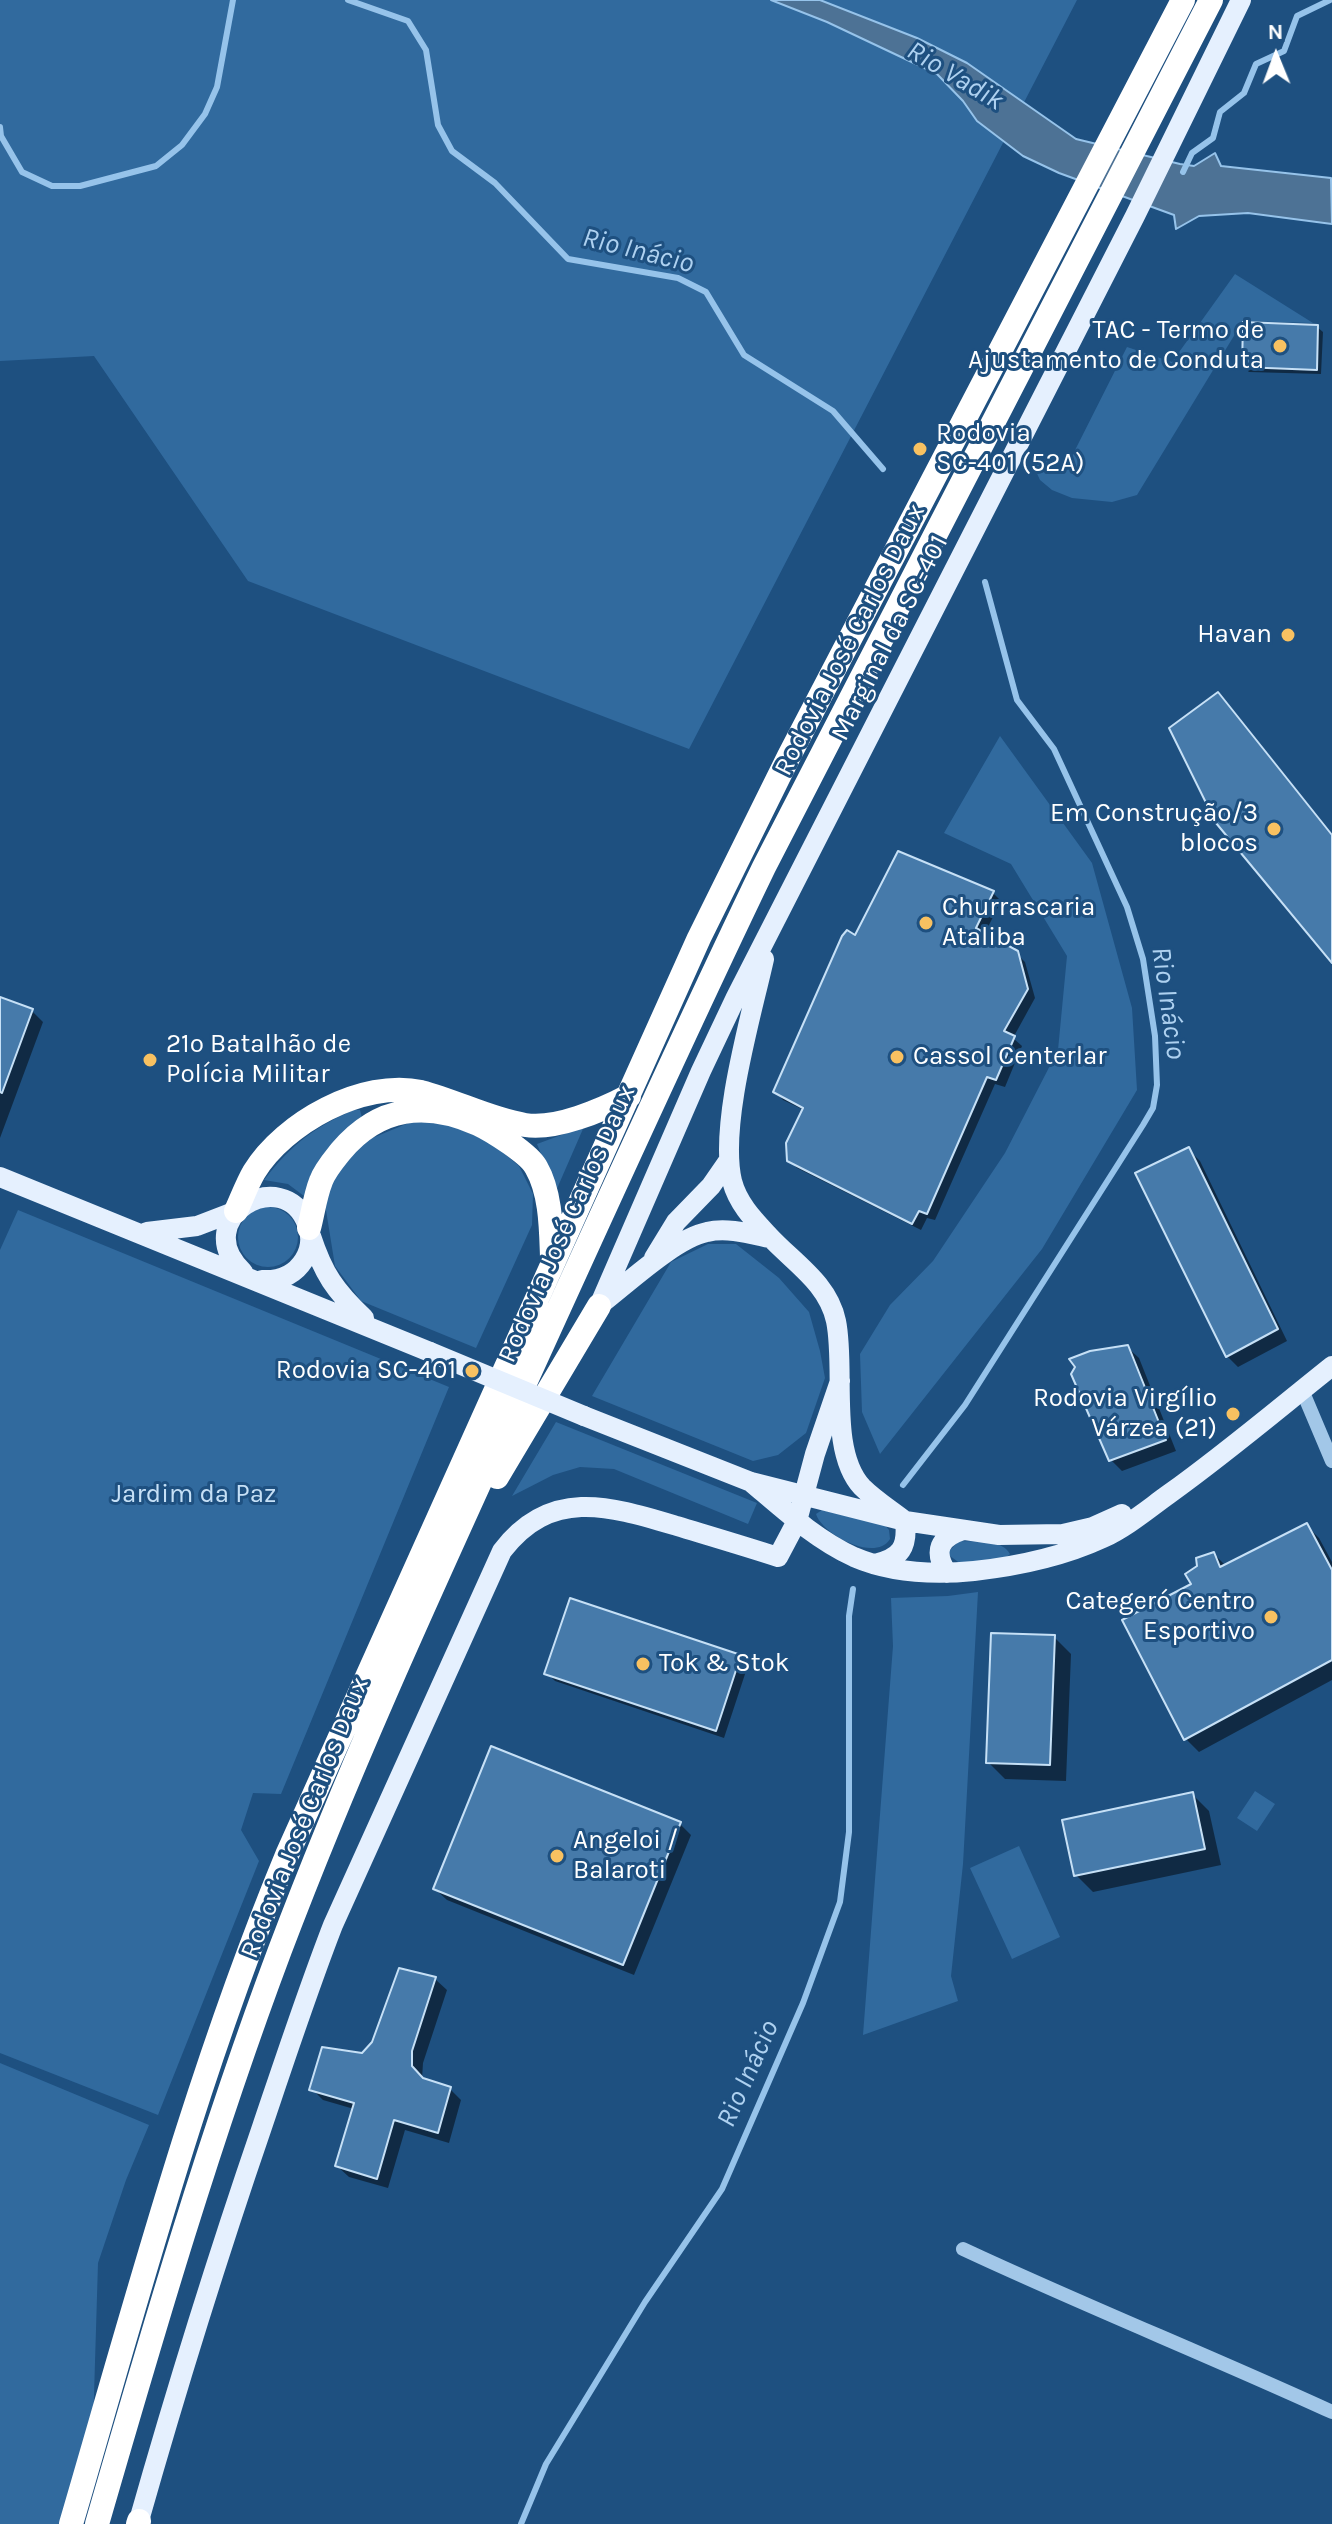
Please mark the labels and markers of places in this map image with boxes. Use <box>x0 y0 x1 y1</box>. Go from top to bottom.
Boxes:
place label: TAC - Termo de Ajustamento de Conduta <box>968 315 1264 376</box>
marker: TAC - Termo de Ajustamento de Conduta <box>1271 337 1289 355</box>
place label: Rodovia SC-401 (52A) <box>936 418 1085 480</box>
marker: Rodovia SC-401 (52A) <box>911 440 929 458</box>
place label: Havan <box>1197 619 1272 651</box>
marker: Havan <box>1279 626 1297 644</box>
place label: Em Construção/3 blocos <box>1050 798 1258 860</box>
marker: Em Construção/3 blocos <box>1265 820 1283 838</box>
place label: Churrascaria Ataliba <box>942 892 1095 954</box>
marker: Churrascaria Ataliba <box>917 914 935 932</box>
place label: 21º Batalhão de Polícia Militar <box>166 1029 351 1090</box>
place label: Cassol Centerlar <box>913 1041 1107 1073</box>
marker: Cassol Centerlar <box>888 1048 906 1066</box>
marker: 21º Batalhão de Polícia Militar <box>141 1051 159 1069</box>
place label: Rodovia SC-401 <box>276 1355 456 1387</box>
marker: Rodovia SC-401 <box>463 1362 481 1380</box>
place label: Rodovia Virgílio Várzea (21) <box>1033 1383 1217 1444</box>
marker: Rodovia Virgílio Várzea (21) <box>1224 1405 1242 1423</box>
place label: Categeró Centro Esportivo <box>1065 1586 1255 1648</box>
marker: Categeró Centro Esportivo <box>1262 1608 1280 1626</box>
place label: Tok & Stok <box>659 1648 789 1680</box>
marker: Tok & Stok <box>634 1655 652 1673</box>
place label: Angeloi / Balaroti <box>573 1825 678 1886</box>
marker: Angeloi / Balaroti <box>548 1847 566 1865</box>

